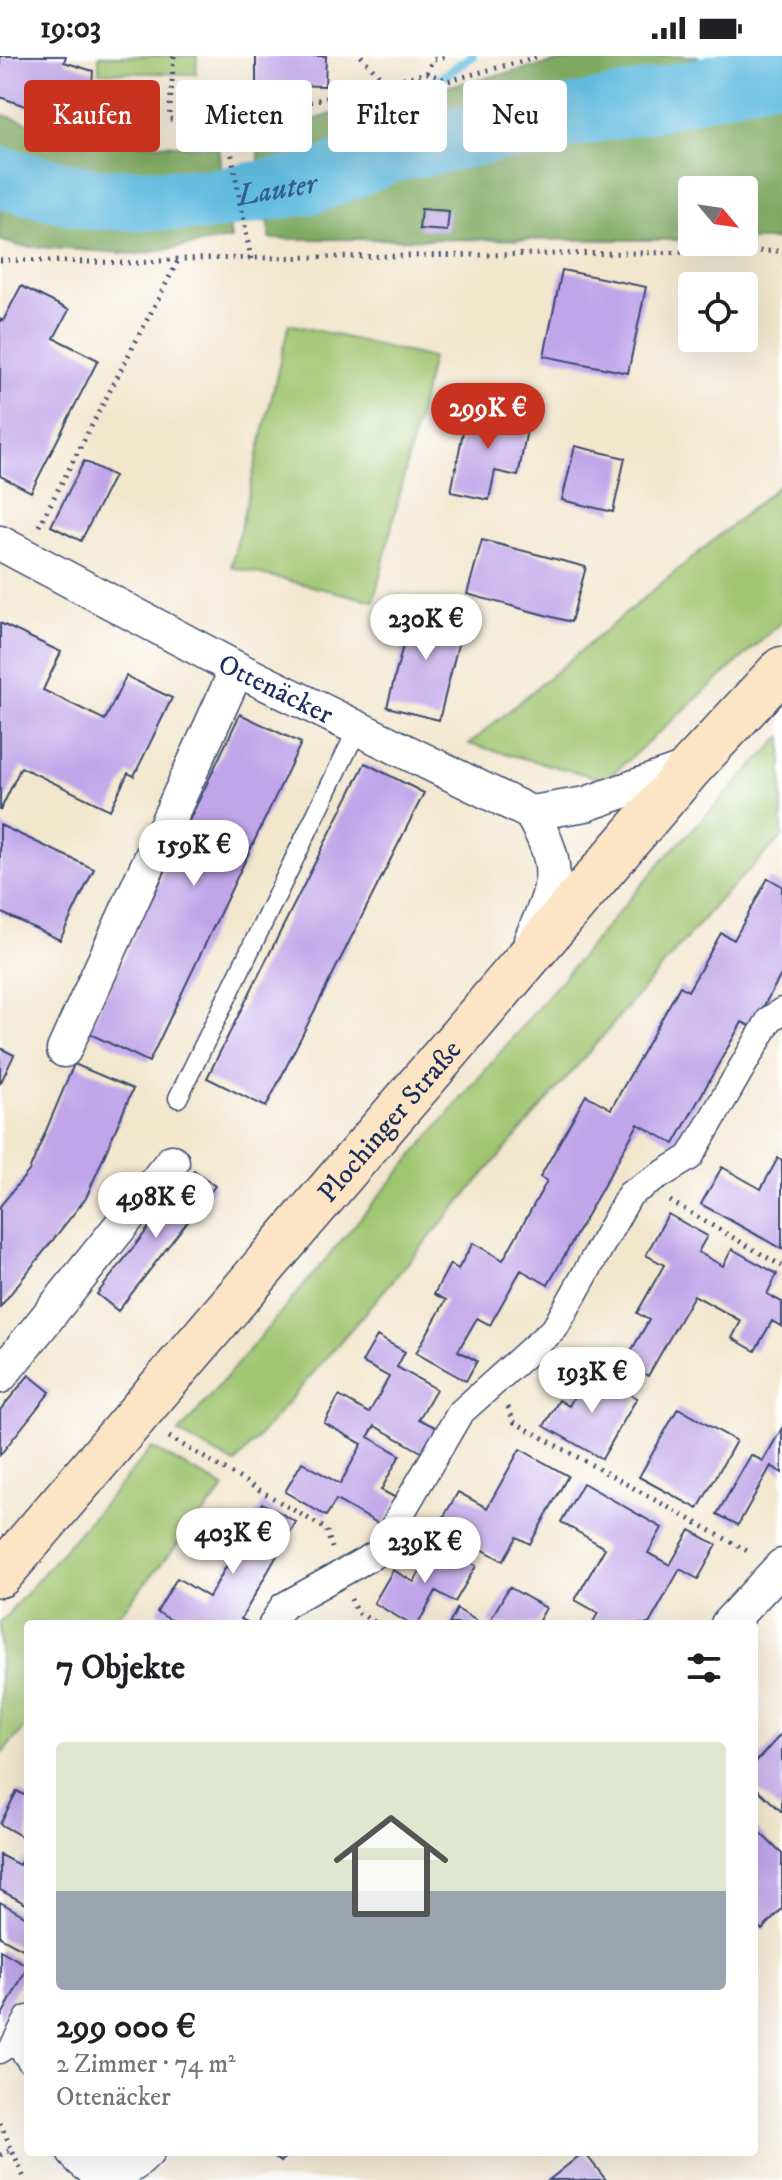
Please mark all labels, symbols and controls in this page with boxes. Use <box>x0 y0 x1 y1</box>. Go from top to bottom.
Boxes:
text: 19:03 <box>40 10 101 47</box>
chip: Kaufen <box>24 80 160 152</box>
chip: Mieten <box>176 80 312 152</box>
chip: Filter <box>328 80 447 152</box>
chip: Neu <box>463 80 567 152</box>
water label: Lauter <box>232 165 322 215</box>
north arrow <box>678 176 758 256</box>
map controls <box>678 176 758 352</box>
button: locate <box>678 272 758 352</box>
pin: 299K € <box>423 383 553 451</box>
text: 299K € <box>449 392 527 425</box>
pin: 230K € <box>361 594 491 662</box>
text: 230K € <box>388 603 464 636</box>
street label: Ottenäcker <box>212 646 339 733</box>
pin: 159K € <box>129 820 259 888</box>
text: 159K € <box>157 829 231 862</box>
street label: Plochinger Straße <box>311 1033 469 1210</box>
pin: 498K € <box>91 1172 221 1240</box>
text: 498K € <box>116 1181 196 1214</box>
pin: 193K € <box>527 1347 657 1415</box>
text: 193K € <box>556 1356 628 1389</box>
pin: 403K € <box>168 1508 298 1576</box>
text: 403K € <box>194 1517 272 1550</box>
pin: 239K € <box>360 1517 490 1585</box>
text: 239K € <box>388 1526 462 1559</box>
icon: filters <box>682 1646 726 1690</box>
text: 7 Objekte <box>56 1647 185 1689</box>
icon: home <box>319 1794 463 1938</box>
text: 299 000 € <box>56 2006 196 2048</box>
text: 2 Zimmer · 74 m² <box>56 2048 236 2081</box>
text: Ottenäcker <box>56 2081 171 2114</box>

